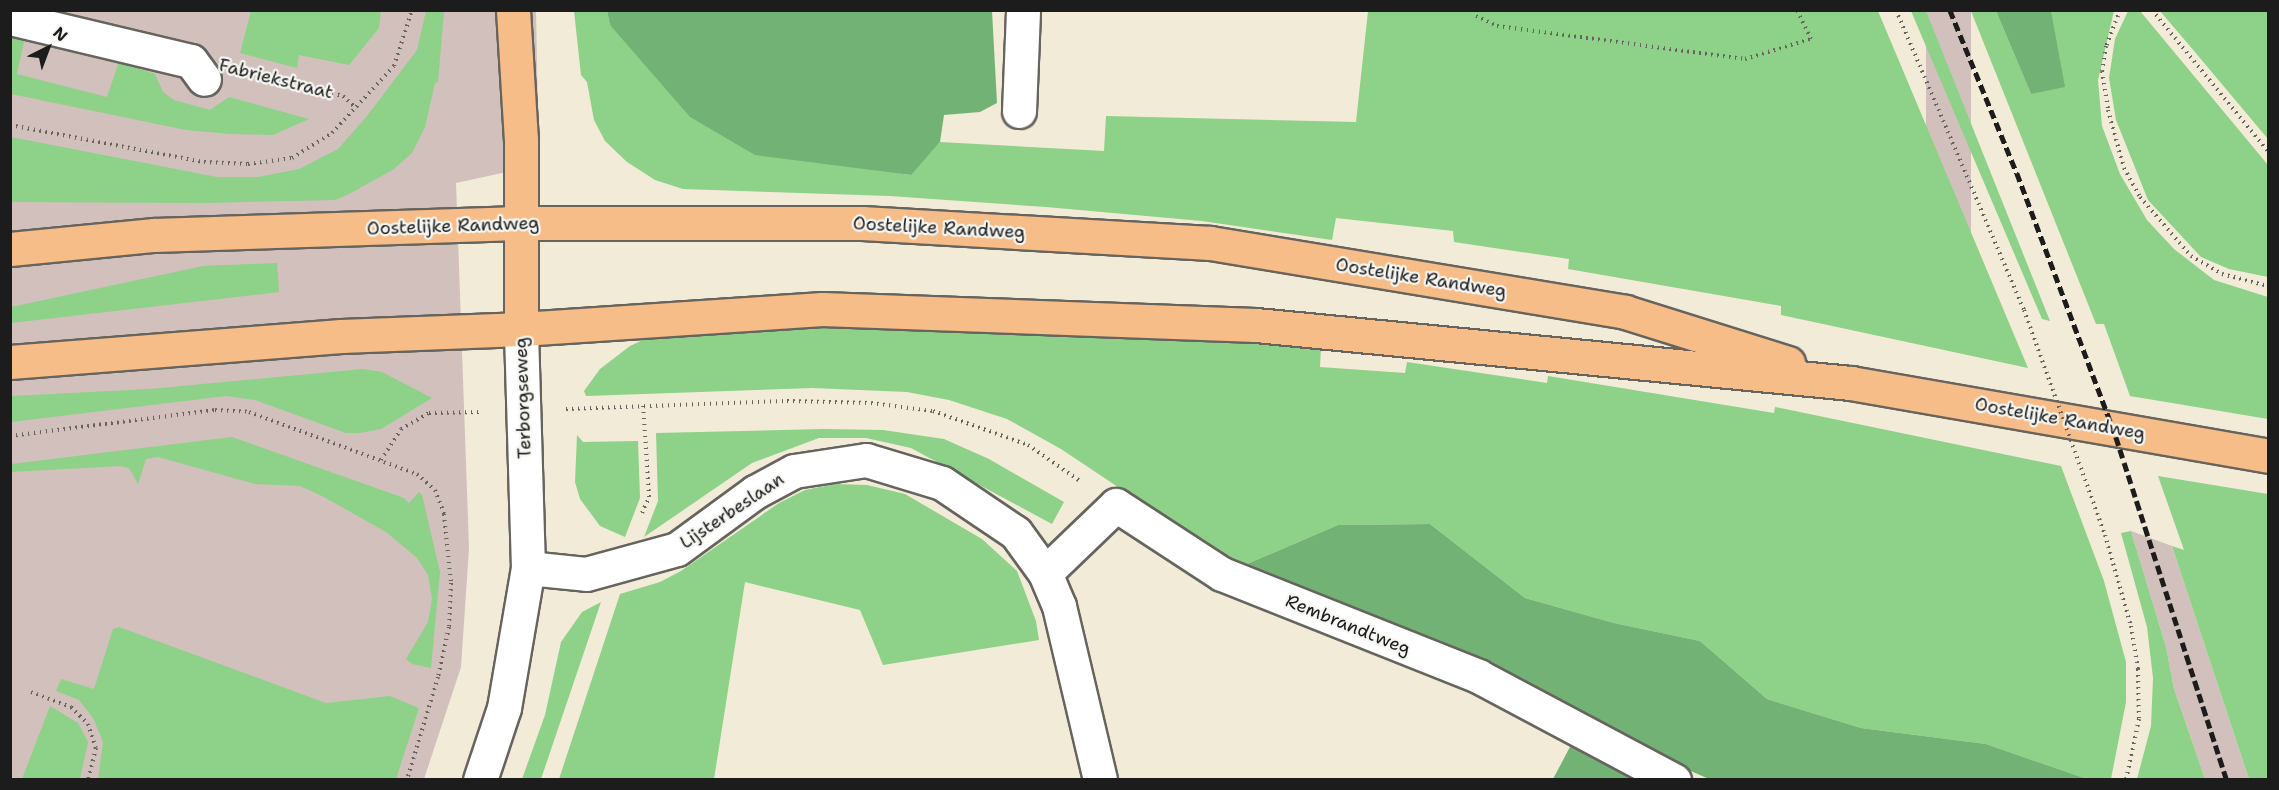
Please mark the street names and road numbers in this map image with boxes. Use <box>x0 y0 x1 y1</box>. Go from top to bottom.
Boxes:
street label: Fabriekstraat <box>217 54 335 104</box>
street label: Oostelijke Randweg <box>366 212 540 240</box>
street label: Oostelijke Randweg <box>852 213 1026 243</box>
street label: Oostelijke Randweg <box>1334 254 1508 302</box>
street label: Terborgseweg <box>510 337 536 459</box>
street label: Oostelijke Randweg <box>1973 393 2147 445</box>
street label: Lijsterbeslaan <box>676 468 788 554</box>
street label: Rembrandtweg <box>1282 590 1414 660</box>

